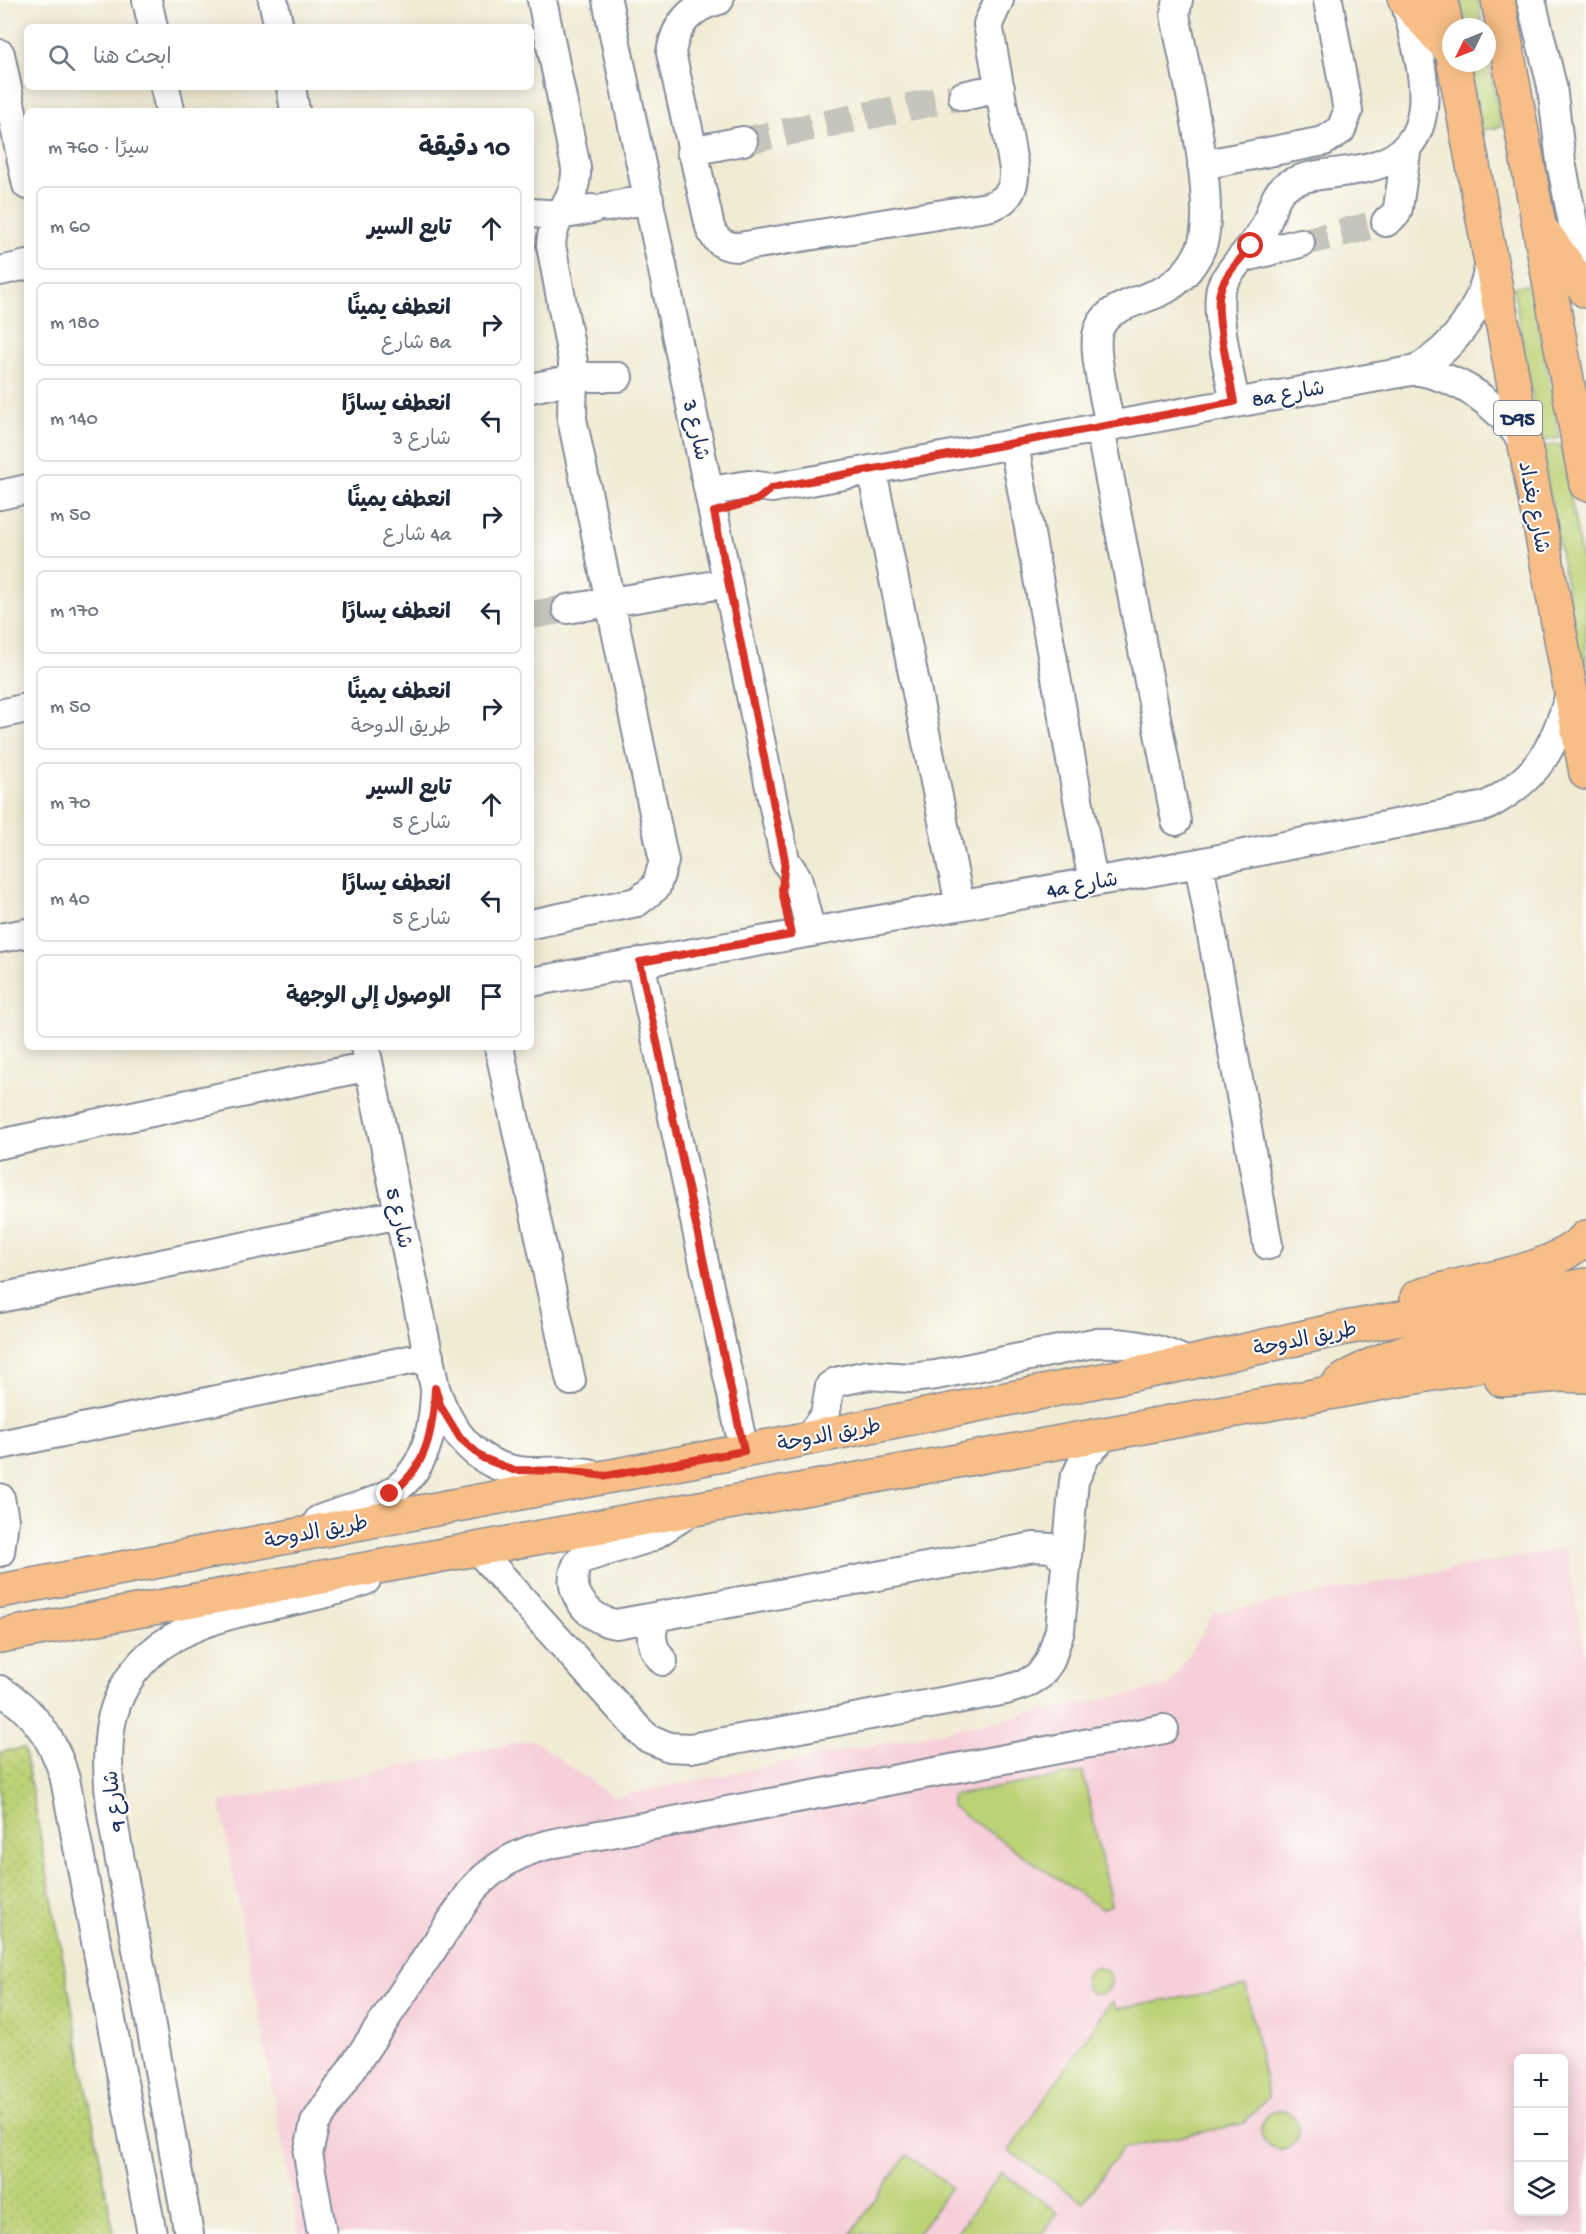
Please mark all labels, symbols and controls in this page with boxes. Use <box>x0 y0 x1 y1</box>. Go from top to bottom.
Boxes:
north arrow <box>1442 18 1496 72</box>
search box <box>24 24 534 90</box>
icon: search <box>45 41 78 74</box>
text: ابحث هنا <box>93 46 172 72</box>
text: 10 دقيقة <box>419 135 510 166</box>
text: سيرًا · 760 m <box>48 138 149 161</box>
icon: ahead <box>475 212 508 245</box>
text: 60 m <box>50 217 90 240</box>
text: تابع السير <box>367 217 451 243</box>
route start <box>1237 232 1263 258</box>
text: انعطف يمينًا <box>348 297 451 323</box>
icon: right <box>475 308 508 341</box>
text: 180 m <box>50 313 99 336</box>
text: 8a شارع <box>381 333 451 356</box>
street label: 8a شارع <box>1250 378 1327 415</box>
text: انعطف يسارًا <box>342 393 451 419</box>
street label: شارع 3 <box>675 397 712 463</box>
road number: D95 <box>1494 401 1542 435</box>
icon: left <box>475 404 508 437</box>
text: 140 m <box>50 409 98 432</box>
text: شارع 3 <box>393 429 451 452</box>
street label: شارع بغداد <box>1510 459 1553 556</box>
text: انعطف يمينًا <box>348 489 451 515</box>
icon: right <box>475 500 508 533</box>
text: 50 m <box>50 505 91 528</box>
text: 4a شارع <box>382 525 451 548</box>
icon: left <box>475 596 508 629</box>
text: 170 m <box>50 601 99 624</box>
text: انعطف يسارًا <box>342 601 451 627</box>
text: انعطف يمينًا <box>348 681 451 707</box>
icon: right <box>475 692 508 725</box>
text: 50 m <box>50 697 91 720</box>
text: طريق الدوحة <box>351 717 451 740</box>
text: تابع السير <box>367 777 451 803</box>
icon: ahead <box>475 788 508 821</box>
text: 70 m <box>50 793 91 816</box>
text: شارع 5 <box>392 813 451 836</box>
street label: 4a شارع <box>1045 869 1120 906</box>
text: انعطف يسارًا <box>342 873 451 899</box>
icon: left <box>475 884 508 917</box>
text: 40 m <box>50 889 90 912</box>
text: شارع 5 <box>392 909 451 932</box>
icon: arrive <box>475 980 508 1013</box>
text: الوصول إلى الوجهة <box>286 985 451 1011</box>
street label: شارع 5 <box>378 1186 415 1251</box>
street label: طريق الدوحة <box>1252 1318 1360 1365</box>
street label: طريق الدوحة <box>776 1415 884 1460</box>
route end <box>376 1480 402 1506</box>
street label: طريق الدوحة <box>263 1512 371 1557</box>
street label: شارع 9 <box>100 1769 133 1833</box>
map controls <box>1514 2054 1568 2216</box>
button: + <box>1514 2054 1568 2108</box>
button: − <box>1514 2108 1568 2162</box>
button: layers <box>1514 2162 1568 2216</box>

